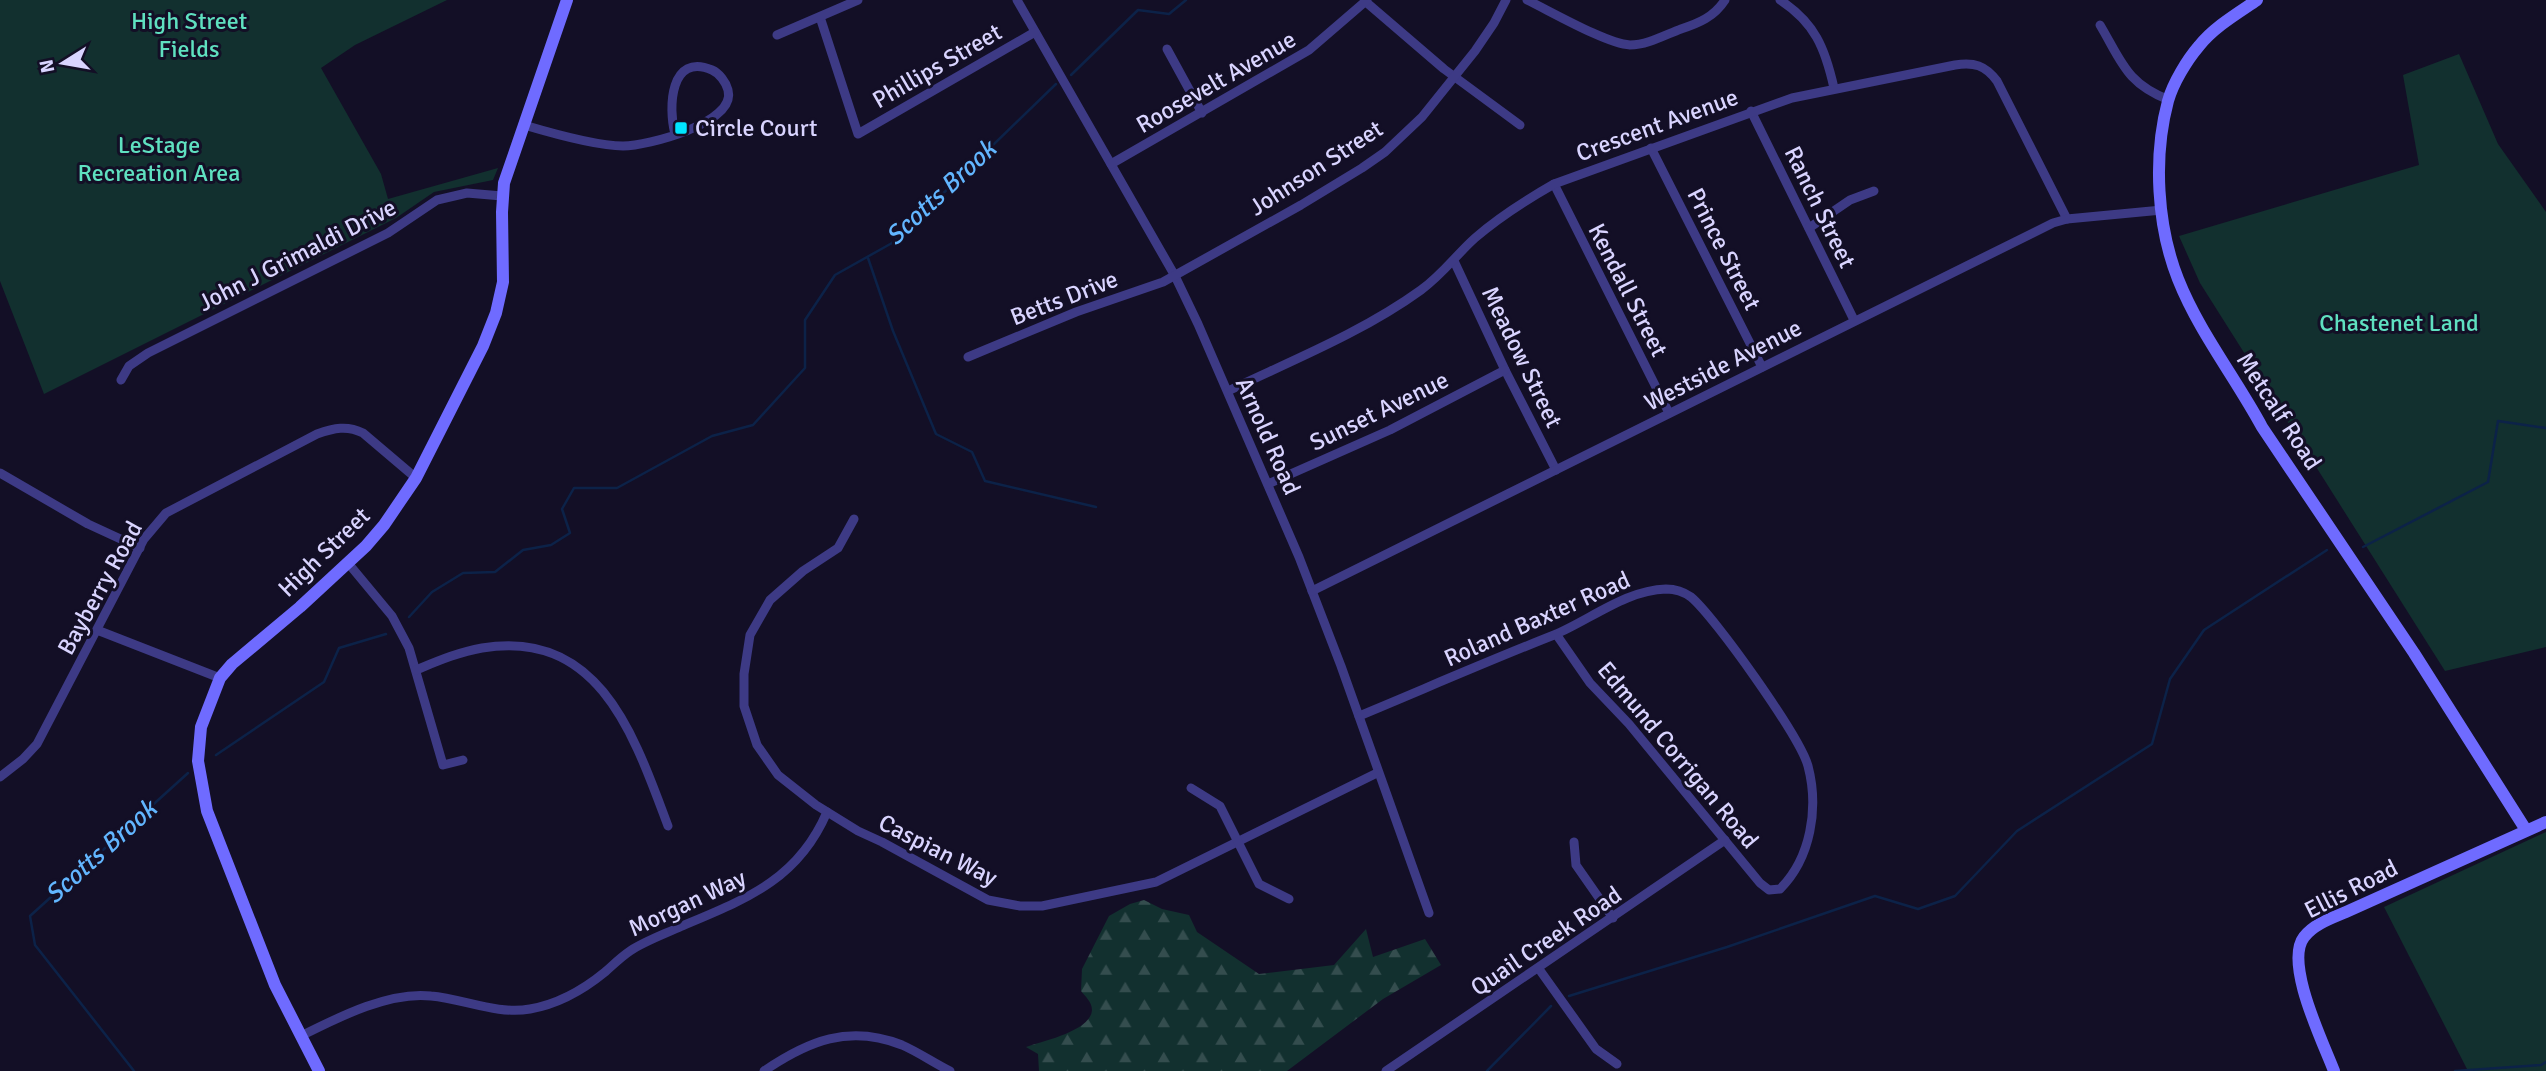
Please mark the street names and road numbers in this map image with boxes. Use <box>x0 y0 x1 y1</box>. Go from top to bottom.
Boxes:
street label: Phillips Street <box>867 17 1007 115</box>
street label: Roosevelt Avenue <box>1131 24 1301 140</box>
street label: Crescent Avenue <box>1572 82 1742 168</box>
street label: Johnson Street <box>1244 114 1388 222</box>
street label: Ranch Street <box>1778 141 1862 273</box>
street label: Prince Street <box>1680 183 1768 315</box>
street label: John J Grimaldi Drive <box>193 192 401 318</box>
street label: Kendall Street <box>1582 218 1674 362</box>
street label: Betts Drive <box>1006 264 1122 332</box>
street label: Meadow Street <box>1475 281 1569 433</box>
street label: Westside Avenue <box>1639 312 1807 418</box>
street label: Metcalf Road <box>2230 346 2328 476</box>
street label: Sunset Avenue <box>1305 364 1453 458</box>
street label: Arnold Road <box>1229 373 1307 499</box>
street label: High Street <box>272 501 376 603</box>
street label: Bayberry Road <box>51 516 149 660</box>
street label: Roland Baxter Road <box>1439 565 1635 673</box>
street label: Edmund Corrigan Road <box>1591 655 1765 855</box>
street label: Caspian Way <box>874 807 1002 893</box>
street label: Ellis Road <box>2299 853 2403 925</box>
street label: Morgan Way <box>623 863 751 943</box>
street label: Quail Creek Road <box>1465 880 1627 1002</box>

